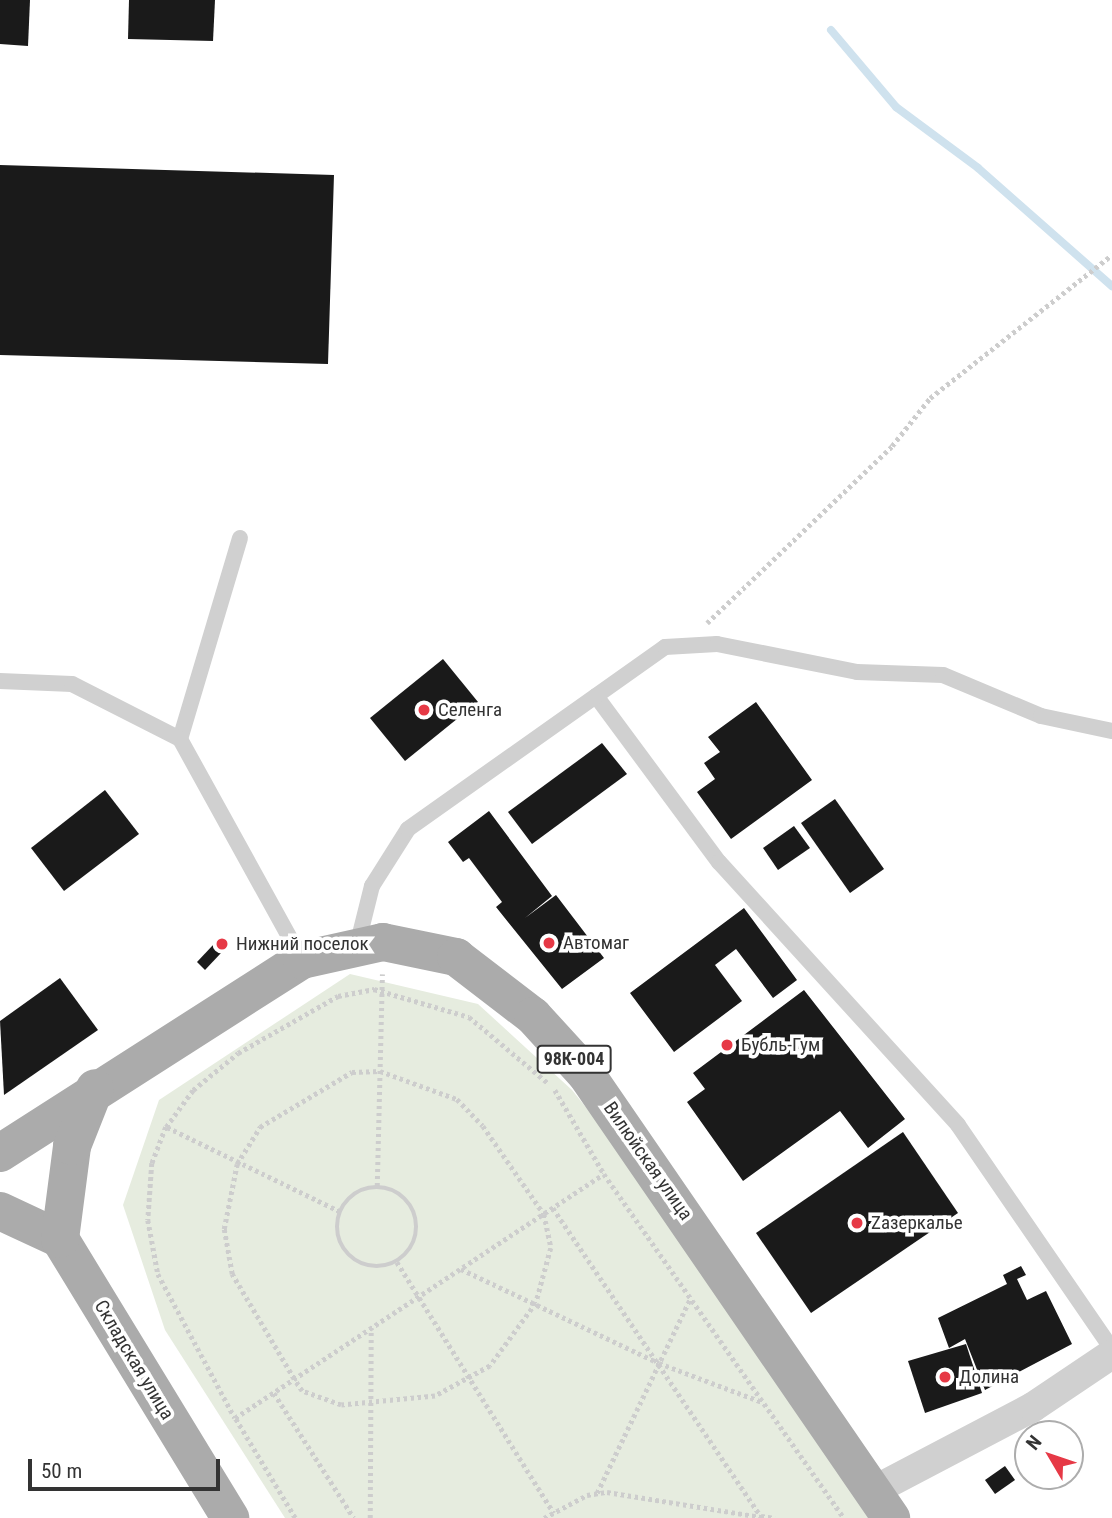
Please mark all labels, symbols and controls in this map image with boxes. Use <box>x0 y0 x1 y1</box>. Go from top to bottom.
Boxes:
place label: Селенга <box>438 699 502 721</box>
marker: Селенга <box>416 702 432 718</box>
place label: Автомаг <box>563 932 629 954</box>
place label: Нижний поселок <box>236 933 369 955</box>
marker: Автомаг <box>541 935 557 951</box>
marker: Нижний поселок <box>214 936 230 952</box>
place label: Бубль-Гум <box>741 1034 820 1056</box>
marker: Бубль-Гум <box>719 1037 735 1053</box>
road number: 98К-004 <box>536 1044 612 1074</box>
street label: Вилюйская улица <box>599 1097 697 1225</box>
place label: Zазеркалье <box>871 1212 963 1234</box>
marker: Zазеркалье <box>849 1215 865 1231</box>
street label: Складская улица <box>89 1296 179 1424</box>
place label: Долина <box>959 1366 1019 1388</box>
marker: Долина <box>937 1369 953 1385</box>
north arrow <box>1014 1420 1084 1490</box>
text: N <box>1021 1431 1046 1454</box>
scale bar <box>32 1444 224 1488</box>
text: 50 m <box>41 1459 82 1483</box>

